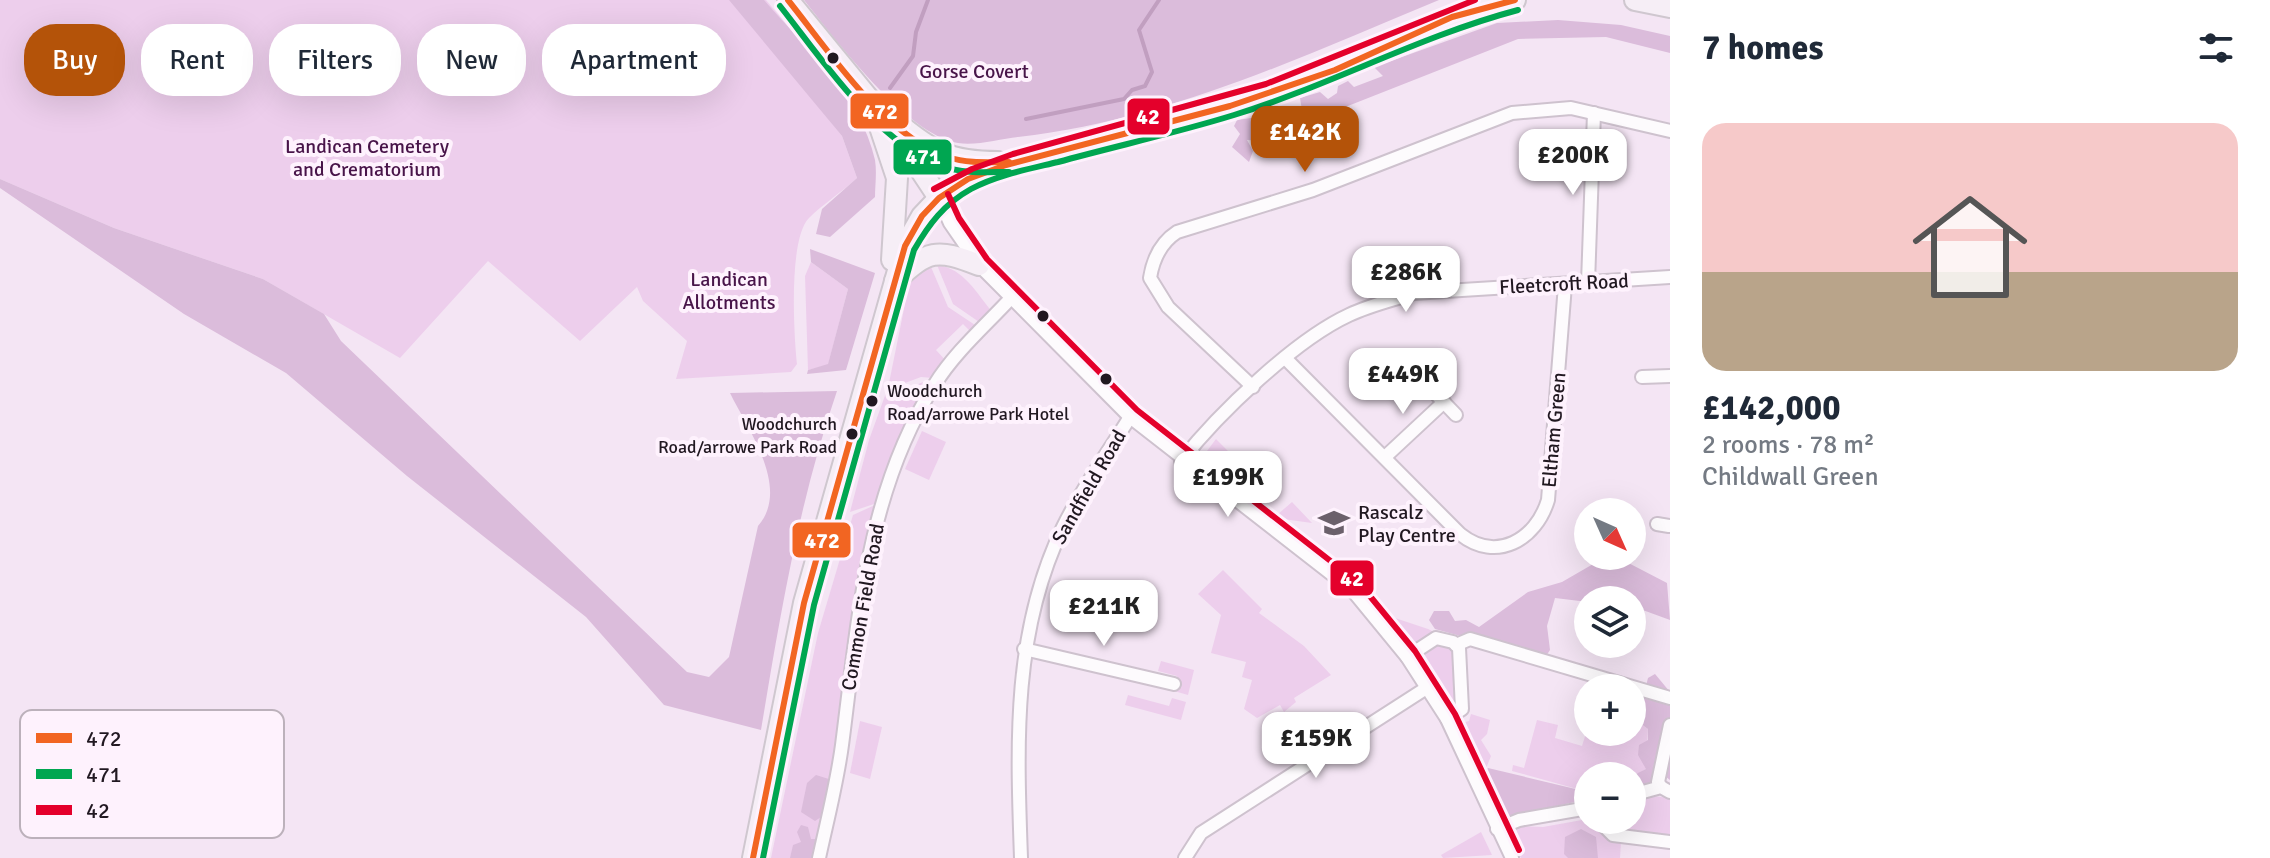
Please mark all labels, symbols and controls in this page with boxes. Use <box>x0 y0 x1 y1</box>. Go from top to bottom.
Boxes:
chip: Buy <box>24 24 125 96</box>
chip: Rent <box>141 24 253 96</box>
chip: Filters <box>269 24 401 96</box>
chip: New <box>417 24 526 96</box>
chip: Apartment <box>542 24 726 96</box>
icon: filters <box>2194 26 2238 70</box>
text: 7 homes <box>1702 27 1823 69</box>
unlabelled marker <box>825 50 841 66</box>
park label: Gorse Covert <box>919 59 1029 84</box>
line badge: 472 <box>849 92 910 130</box>
line badge: 42 <box>1126 97 1171 136</box>
text: 472 <box>862 98 898 125</box>
text: 42 <box>1136 103 1160 130</box>
pin: £142K <box>1249 106 1361 174</box>
text: £142K <box>1269 116 1341 148</box>
pin: £200K <box>1517 129 1629 197</box>
park label: Landican Cemetery and Crematorium <box>285 134 450 182</box>
line badge: 471 <box>892 138 953 176</box>
text: £200K <box>1537 139 1609 171</box>
text: 471 <box>905 143 941 170</box>
icon: home <box>1898 175 2042 319</box>
pin: £286K <box>1350 246 1462 314</box>
text: £286K <box>1370 256 1442 288</box>
park label: Landican Allotments <box>682 267 776 315</box>
street label: Fleetcroft Road <box>1498 268 1630 300</box>
unlabelled marker <box>1035 308 1051 324</box>
pin: £449K <box>1347 348 1459 416</box>
text: £449K <box>1367 358 1439 390</box>
unlabelled marker <box>1098 371 1114 387</box>
street label: Eltham Green <box>1536 371 1572 489</box>
place label: Woodchurch Road/arrowe Park Hotel <box>887 380 1069 425</box>
text: £142,000 <box>1702 387 1841 429</box>
marker: Woodchurch Road/arrowe Park Hotel <box>864 393 880 409</box>
place label: Woodchurch Road/arrowe Park Road <box>658 413 837 458</box>
street label: Sandfield Road <box>1046 425 1132 549</box>
marker: Woodchurch Road/arrowe Park Road <box>844 426 860 442</box>
text: 2 rooms · 78 m² <box>1702 429 1875 461</box>
pin: £199K <box>1172 451 1284 519</box>
text: £199K <box>1192 461 1264 493</box>
text: Childwall Green <box>1702 461 1879 493</box>
north arrow <box>1574 498 1646 570</box>
map controls <box>1574 498 1646 834</box>
place label: Rascalz Play Centre <box>1358 500 1456 548</box>
school or university icon: Rascalz Play Centre <box>1317 506 1351 540</box>
line badge: 472 <box>791 521 852 559</box>
street label: Common Field Road <box>836 521 890 693</box>
text: 472 <box>804 527 840 554</box>
line badge: 42 <box>1329 559 1375 597</box>
text: 42 <box>1340 565 1364 592</box>
pin: £211K <box>1048 580 1160 648</box>
button: layers <box>1574 586 1646 658</box>
text: £211K <box>1068 590 1140 622</box>
button: + <box>1574 674 1646 746</box>
legend <box>20 710 284 838</box>
pin: £159K <box>1260 712 1372 780</box>
text: £159K <box>1280 722 1352 754</box>
text: 472 <box>86 725 122 752</box>
text: 471 <box>86 761 122 788</box>
button: − <box>1574 762 1646 834</box>
text: 42 <box>86 797 110 824</box>

